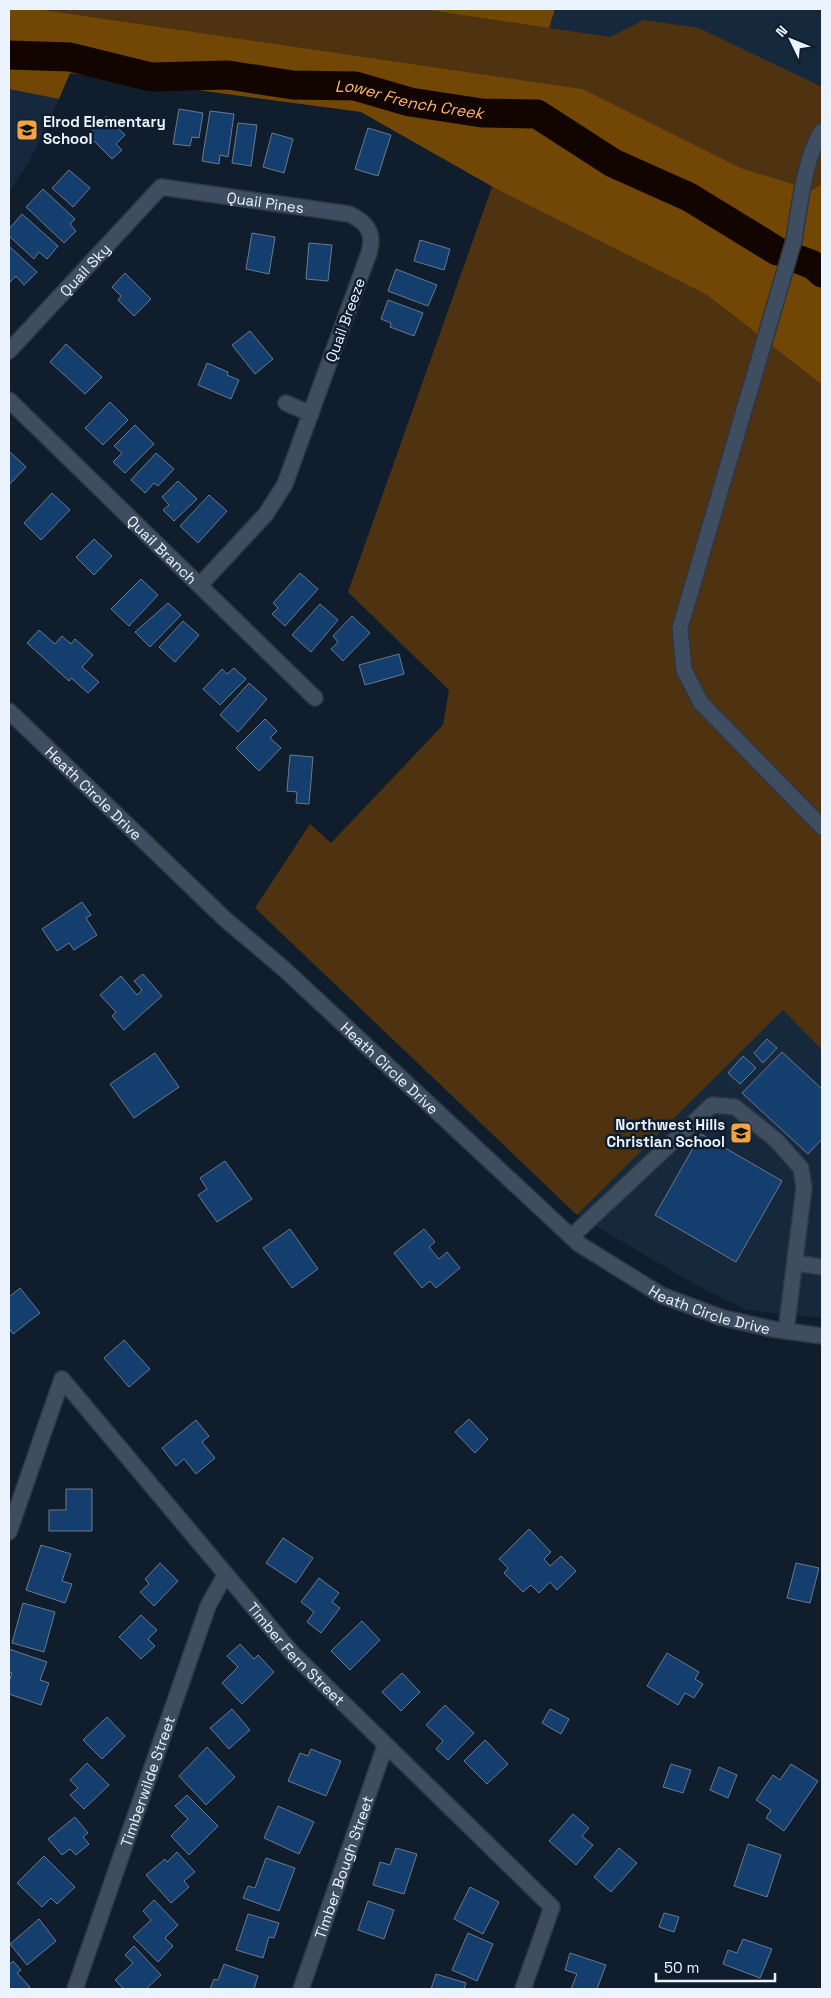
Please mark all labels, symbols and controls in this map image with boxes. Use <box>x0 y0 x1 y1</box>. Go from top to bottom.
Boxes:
north arrow <box>766 15 816 65</box>
text: N <box>772 22 791 41</box>
water label: Lower French Creek <box>335 75 487 124</box>
place label: Elrod Elementary School <box>43 112 166 148</box>
school or university icon: Elrod Elementary School <box>15 118 39 142</box>
street label: Quail Pines <box>225 187 305 217</box>
street label: Quail Sky <box>55 239 114 300</box>
street label: Quail Breeze <box>321 275 369 365</box>
street label: Quail Branch <box>123 511 201 588</box>
street label: Heath Circle Drive <box>42 742 146 844</box>
street label: Heath Circle Drive <box>337 1017 443 1118</box>
place label: Northwest Hills Christian School <box>606 1115 725 1151</box>
school or university icon: Northwest Hills Christian School <box>729 1121 753 1145</box>
street label: Heath Circle Drive <box>645 1280 772 1338</box>
street label: Timber Fern Street <box>243 1598 349 1709</box>
street label: Timberwilde Street <box>116 1713 179 1849</box>
street label: Timber Bough Street <box>310 1793 377 1941</box>
scale bar <box>656 1950 775 1982</box>
text: 50 m <box>664 1958 699 1977</box>

